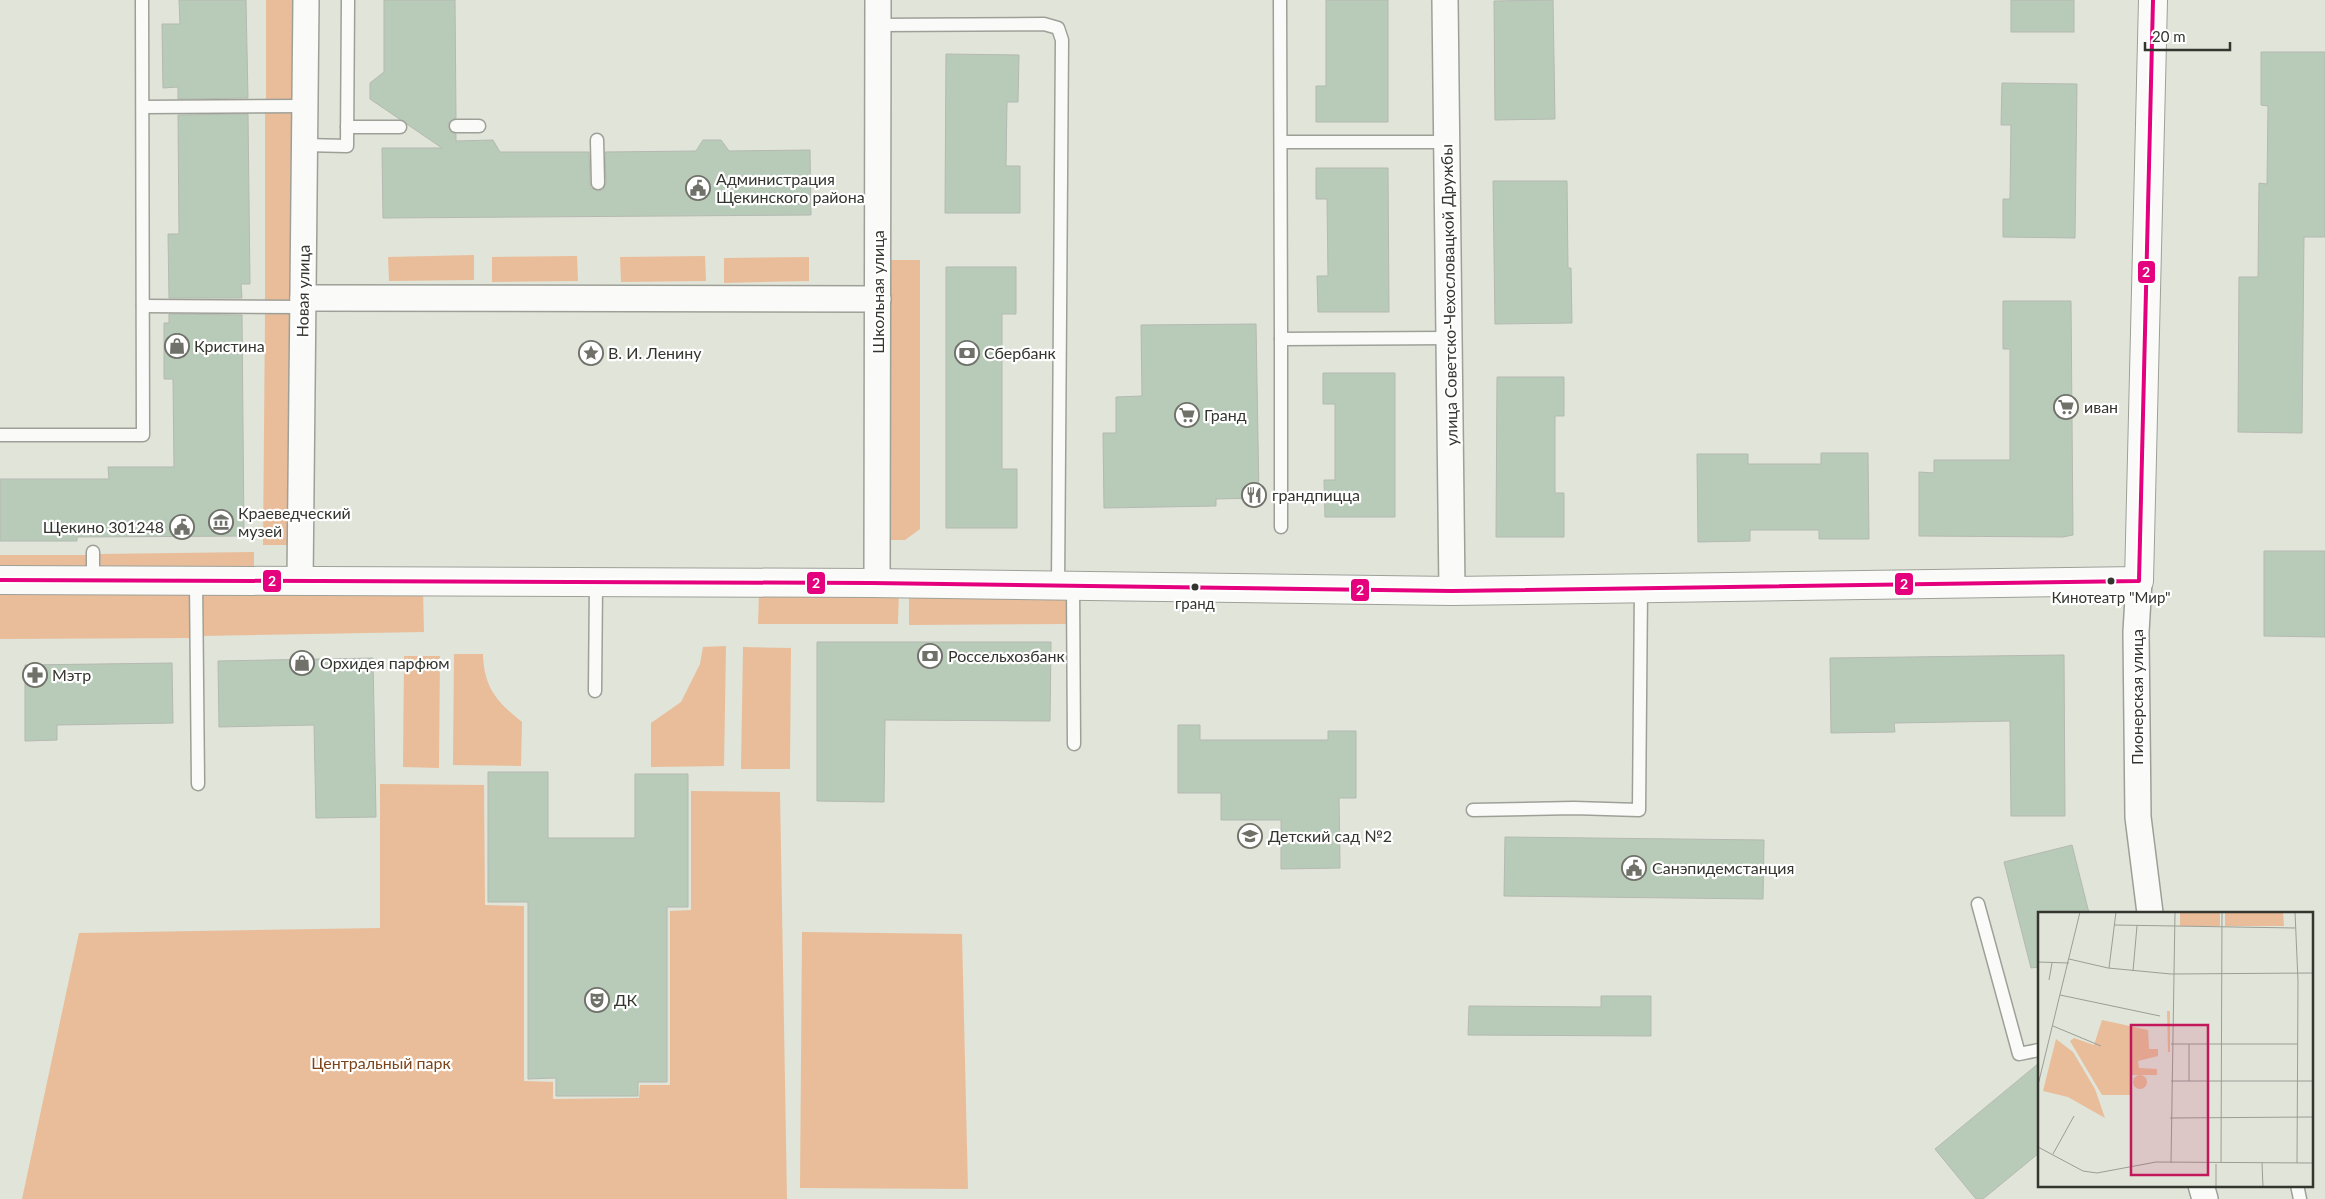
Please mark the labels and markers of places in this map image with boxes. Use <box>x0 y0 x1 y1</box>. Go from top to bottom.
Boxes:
place label: Администрация Щекинского района <box>716 169 865 206</box>
public building icon: Администрация Щекинского района <box>685 175 711 201</box>
shop icon: Кристина <box>164 333 190 359</box>
place label: Кристина <box>194 336 265 355</box>
place icon: В. И. Ленину <box>578 340 604 366</box>
bank icon: Сбербанк <box>954 340 980 366</box>
place label: В. И. Ленину <box>608 343 702 362</box>
place label: Сбербанк <box>984 343 1056 362</box>
supermarket icon: иван <box>2053 394 2079 420</box>
place label: иван <box>2084 397 2118 416</box>
supermarket icon: Гранд <box>1174 402 1200 428</box>
place label: Гранд <box>1204 405 1247 424</box>
restaurant icon: грандпицца <box>1241 482 1267 508</box>
place label: грандпицца <box>1272 485 1360 504</box>
place label: Краеведческий музей <box>238 503 351 540</box>
museum icon: Краеведческий музей <box>208 509 234 535</box>
public building icon: Щекино 301248 <box>169 514 195 540</box>
place label: Щекино 301248 <box>43 517 164 536</box>
marker: Кинотеатр "Мир" <box>2106 576 2116 586</box>
marker: гранд <box>1190 582 1200 592</box>
place label: Кинотеатр "Мир" <box>2051 588 2171 606</box>
place label: гранд <box>1175 594 1215 612</box>
bank icon: Россельхозбанк <box>917 643 943 669</box>
place label: Россельхозбанк <box>948 646 1066 665</box>
shop icon: Орхидея парфюм <box>289 650 315 676</box>
place label: Орхидея парфюм <box>320 653 450 672</box>
pharmacy icon: Мэтр <box>22 662 48 688</box>
place label: Мэтр <box>52 665 91 684</box>
school or university icon: Детский сад №2 <box>1237 823 1263 849</box>
place label: Детский сад №2 <box>1268 826 1392 845</box>
public building icon: Санэпидемстанция <box>1621 855 1647 881</box>
place label: Санэпидемстанция <box>1652 858 1794 877</box>
theatre icon: ДК <box>584 987 610 1013</box>
place label: ДК <box>614 990 638 1009</box>

